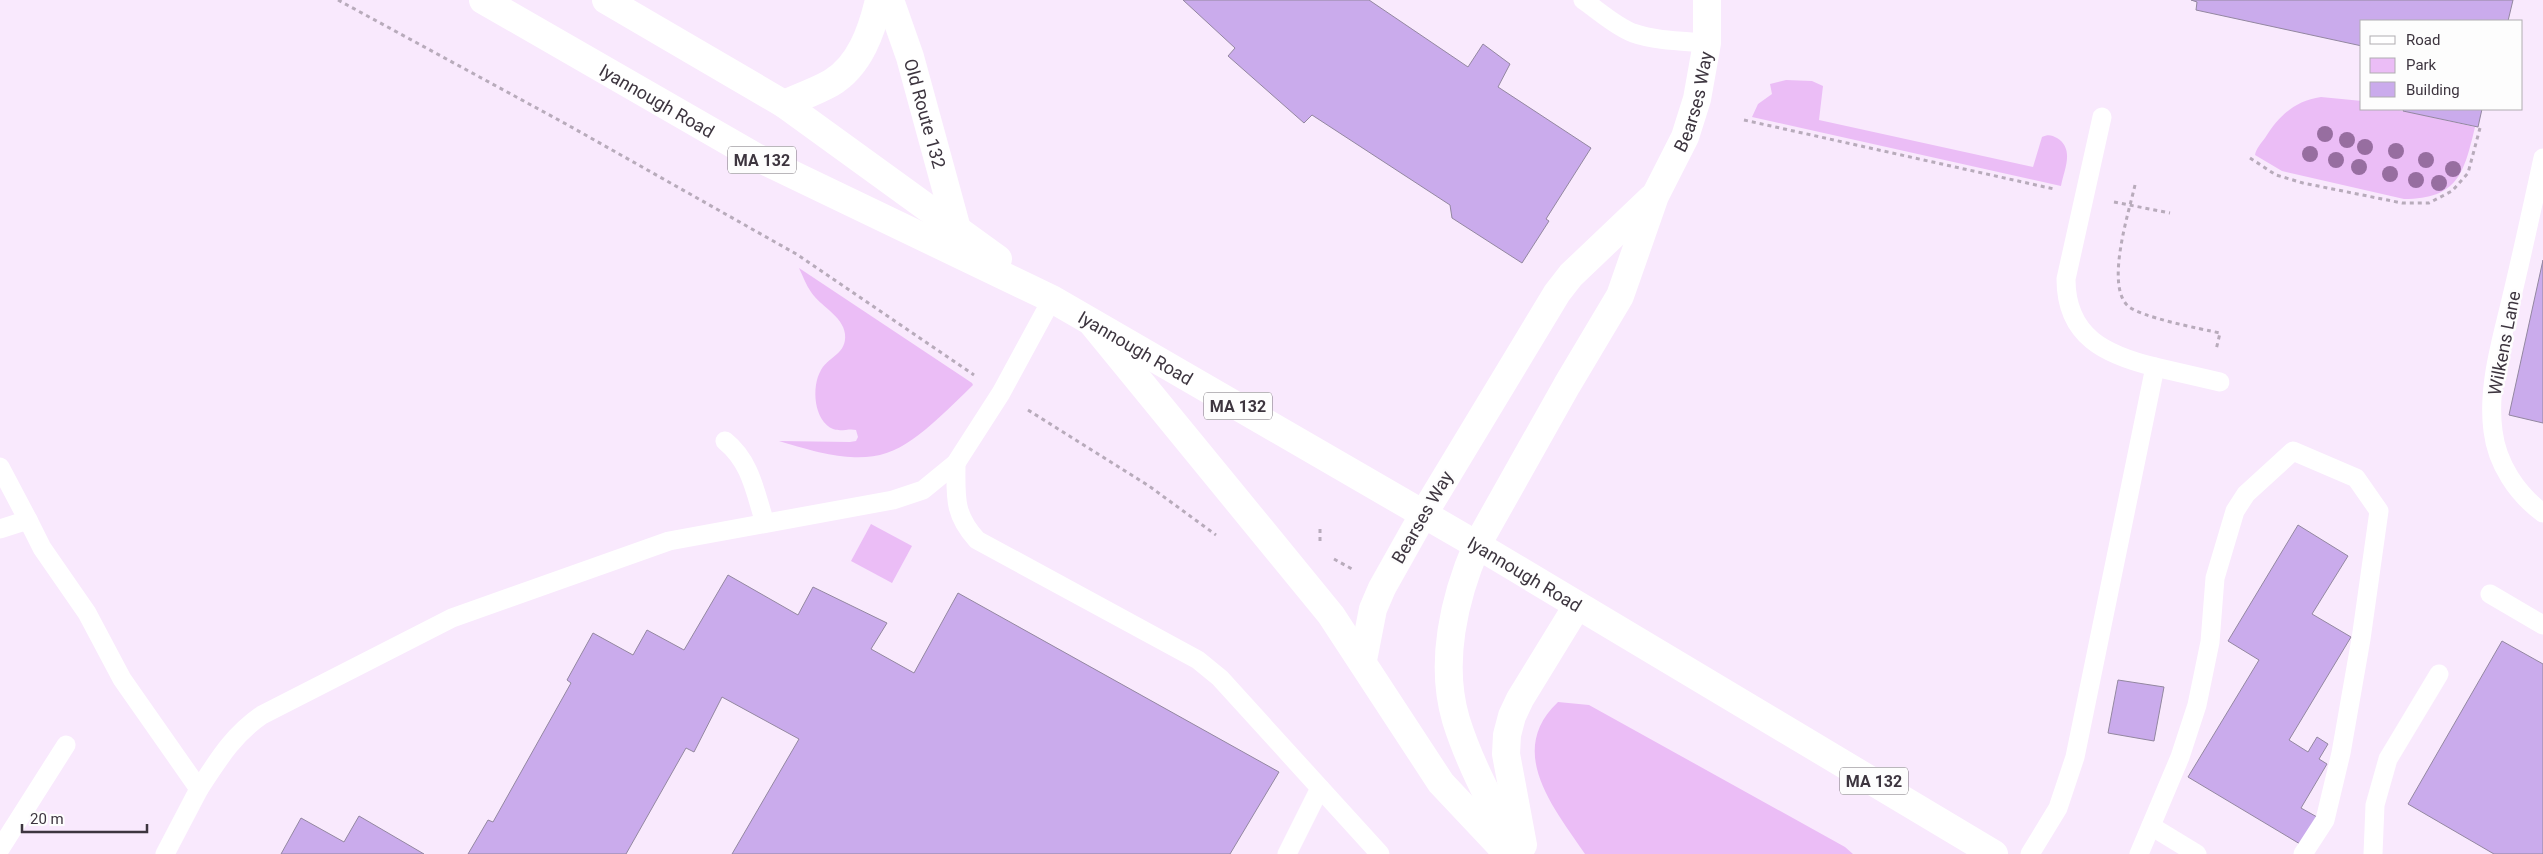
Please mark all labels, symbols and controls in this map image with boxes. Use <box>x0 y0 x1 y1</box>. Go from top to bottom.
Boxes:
legend <box>2360 20 2523 110</box>
text: Road <box>2406 31 2440 49</box>
street label: Bearses Way <box>1669 49 1716 155</box>
street label: Old Route 132 <box>900 56 950 171</box>
text: Park <box>2406 56 2437 74</box>
street label: Iyannough Road <box>596 59 718 142</box>
text: Building <box>2406 81 2460 99</box>
road number: MA 132 <box>728 146 796 174</box>
street label: Wilkens Lane <box>2484 289 2524 397</box>
street label: Iyannough Road <box>1075 306 1197 389</box>
road number: MA 132 <box>1204 392 1272 420</box>
street label: Bearses Way <box>1387 467 1457 567</box>
street label: Iyannough Road <box>1464 532 1586 616</box>
road number: MA 132 <box>1840 768 1908 794</box>
scale bar <box>22 802 148 834</box>
text: 20 m <box>30 810 64 828</box>

